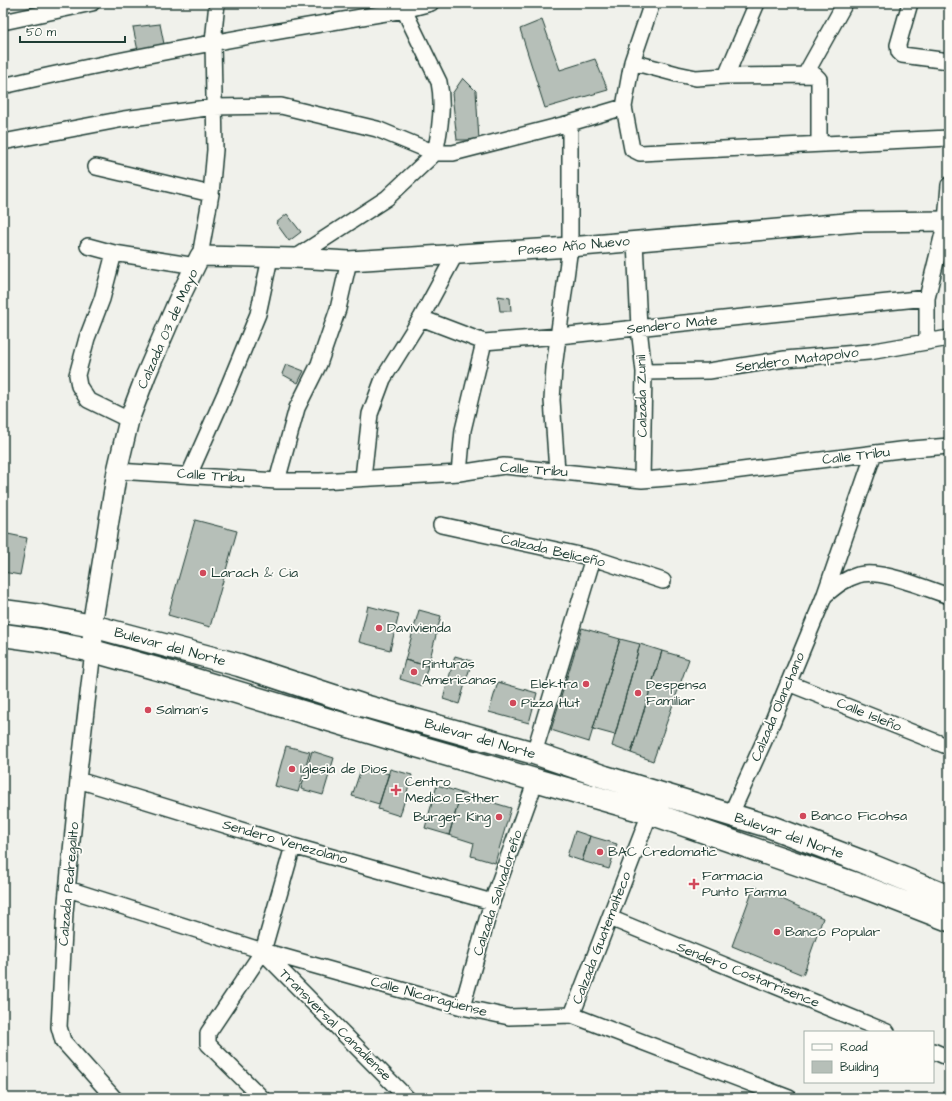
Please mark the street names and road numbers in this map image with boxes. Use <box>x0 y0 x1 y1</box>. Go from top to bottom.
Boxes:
street label: Paseo Año Nuevo <box>517 231 631 261</box>
street label: Calzada 03 de Mayo <box>133 266 203 392</box>
street label: Sendero Mate <box>625 310 719 340</box>
street label: Sendero Matapolvo <box>734 343 860 377</box>
street label: Calzada Zunil <box>631 355 653 437</box>
street label: Calle Tribu <box>821 442 891 470</box>
street label: Calle Tribu <box>499 458 569 482</box>
street label: Calle Tribu <box>176 464 246 488</box>
street label: Calzada Beliceño <box>499 529 607 573</box>
street label: Bulevar del Norte <box>112 622 228 672</box>
street label: Calzada Olanchano <box>746 649 810 765</box>
street label: Calle Isleño <box>834 693 905 737</box>
street label: Bulevar del Norte <box>422 714 538 765</box>
street label: Bulevar del Norte <box>732 808 847 864</box>
street label: Sendero Venezolano <box>220 815 350 869</box>
street label: Calzada Pedregalito <box>54 821 84 947</box>
street label: Calzada Salvadoreño <box>468 827 528 958</box>
street label: Calzada Guatemalteco <box>567 869 637 1007</box>
street label: Sendero Costarrisence <box>673 937 823 1013</box>
street label: Transversal Canadiense <box>274 964 396 1086</box>
street label: Calle Nicaragüense <box>369 972 490 1022</box>

